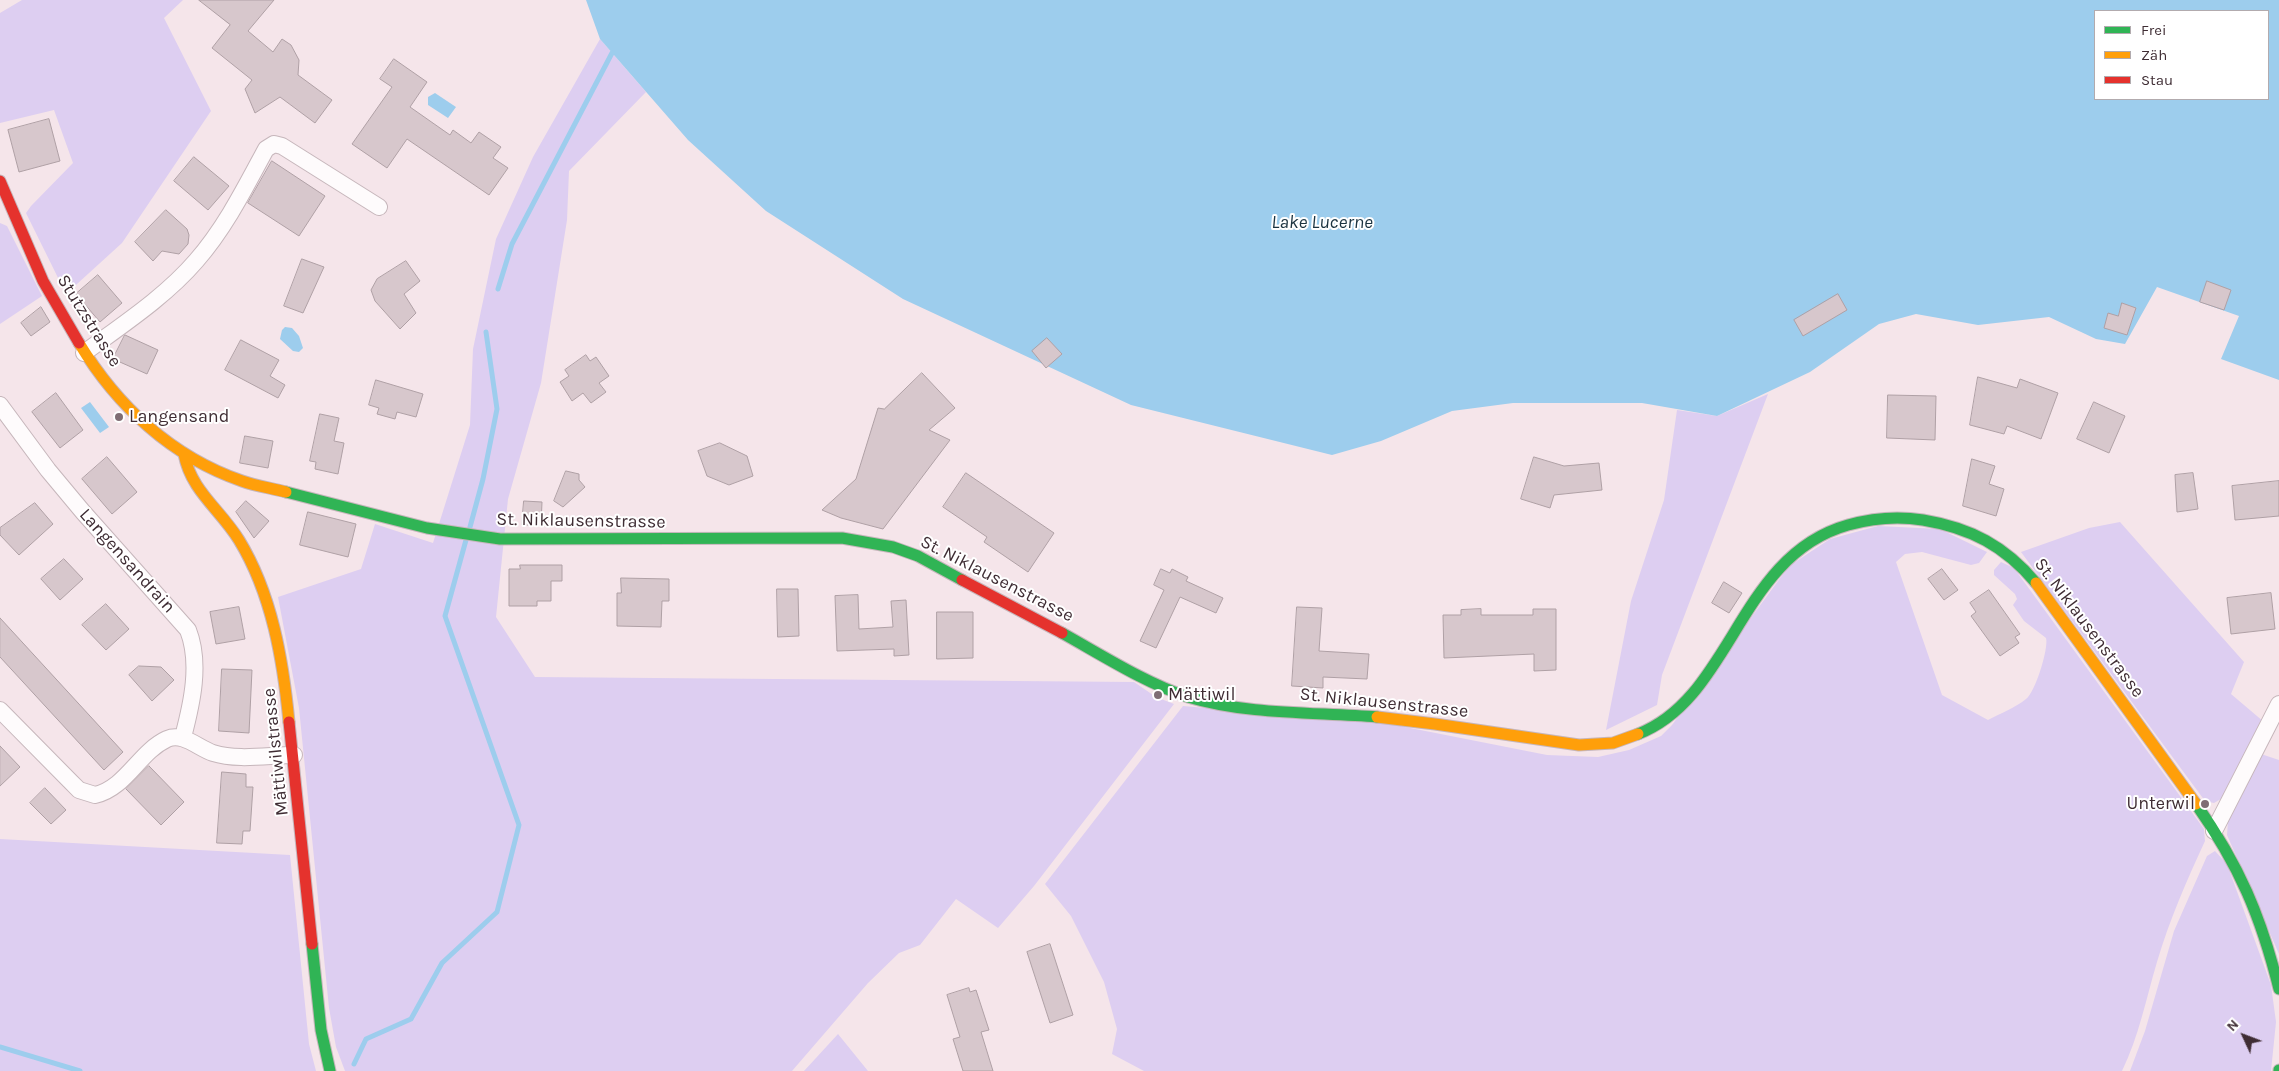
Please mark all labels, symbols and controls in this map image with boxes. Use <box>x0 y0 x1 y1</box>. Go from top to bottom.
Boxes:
legend <box>2094 10 2269 100</box>
text: Frei <box>2141 21 2166 39</box>
text: Zäh <box>2141 46 2167 64</box>
text: Stau <box>2141 71 2173 89</box>
water label: Lake Lucerne <box>1271 212 1373 234</box>
street label: Stutzstrasse <box>52 271 126 371</box>
place label: Langensand <box>129 406 229 428</box>
marker: Langensand <box>113 411 125 423</box>
street label: Langensandrain <box>74 504 180 618</box>
street label: St. Niklausenstrasse <box>496 509 666 533</box>
street label: St. Niklausenstrasse <box>917 531 1077 627</box>
street label: St. Niklausenstrasse <box>2029 554 2149 702</box>
street label: St. Niklausenstrasse <box>1299 683 1469 723</box>
place label: Mättiwil <box>1168 684 1235 706</box>
street label: Mättiwilstrasse <box>259 687 293 817</box>
marker: Mättiwil <box>1152 689 1164 701</box>
place label: Unterwil <box>2126 793 2195 815</box>
marker: Unterwil <box>2199 798 2211 810</box>
north arrow <box>2219 1011 2269 1061</box>
text: N <box>2223 1016 2242 1035</box>

